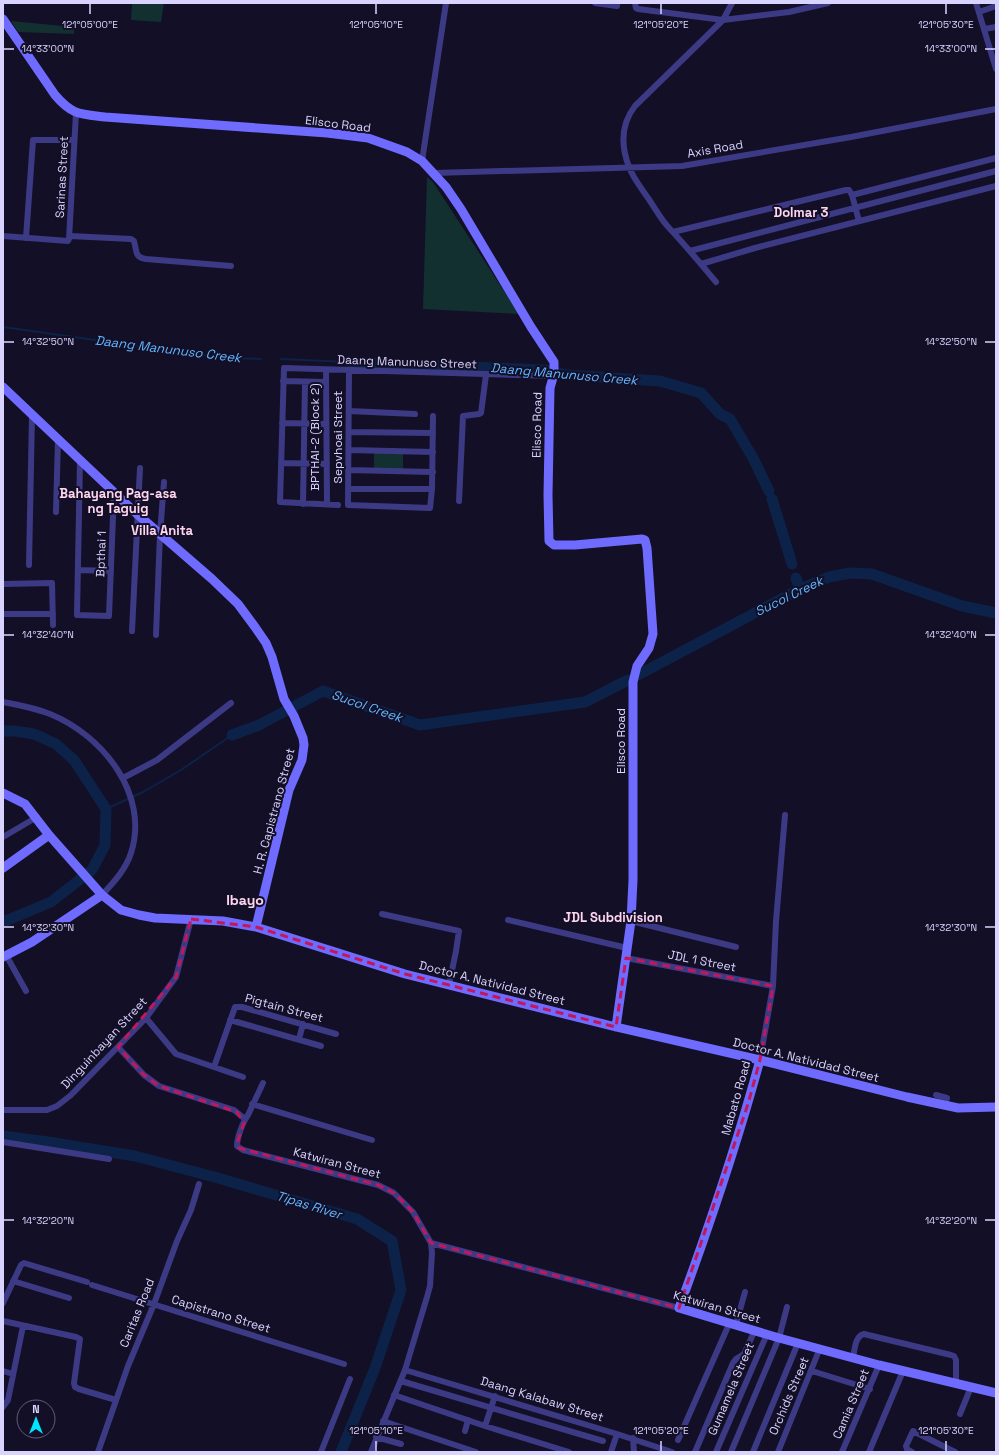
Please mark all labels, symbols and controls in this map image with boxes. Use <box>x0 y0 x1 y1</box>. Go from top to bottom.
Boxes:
text: 121°05'00"E <box>62 18 118 31</box>
text: 121°05'10"E <box>349 18 403 31</box>
text: 121°05'20"E <box>633 18 689 31</box>
text: 121°05'30"E <box>918 18 974 31</box>
text: 14°33'00"N <box>22 42 74 55</box>
text: 14°33'00"N <box>925 42 977 55</box>
street label: Elisco Road <box>304 112 372 136</box>
street label: Sarinas Street <box>52 136 72 218</box>
street label: Axis Road <box>686 136 744 162</box>
district label: Dolmar 3 <box>773 204 829 221</box>
water label: Daang Manunuso Creek <box>94 332 244 367</box>
text: 14°32'50"N <box>22 335 74 348</box>
text: 14°32'50"N <box>925 335 977 348</box>
street label: Daang Manunuso Street <box>337 352 477 372</box>
water label: Daang Manunuso Creek <box>490 359 640 389</box>
street label: BPTHAI-2 (Block 2) <box>307 383 323 491</box>
street label: Sepvhoai Street <box>330 391 346 483</box>
street label: Elisco Road <box>528 392 546 458</box>
district label: Bahayang Pag-asa ng Taguig <box>59 485 177 517</box>
district label: Villa Anita <box>131 522 194 539</box>
street label: Bpthai 1 <box>92 531 110 577</box>
water label: Sucol Creek <box>752 571 828 620</box>
text: 14°32'40"N <box>22 628 74 641</box>
text: 14°32'40"N <box>925 628 977 641</box>
water label: Sucol Creek <box>329 686 406 727</box>
street label: Elisco Road <box>613 708 629 774</box>
street label: H. R. Capistrano Street <box>249 746 299 876</box>
district label: Ibayo <box>226 891 264 909</box>
district label: JDL Subdivision <box>563 909 663 926</box>
text: 14°32'30"N <box>22 921 74 934</box>
text: 14°32'30"N <box>925 921 977 934</box>
street label: JDL 1 Street <box>667 947 737 975</box>
street label: Doctor A. Natividad Street <box>417 957 567 1009</box>
street label: Pigtain Street <box>243 990 325 1026</box>
street label: Dinguinbayan Street <box>57 994 151 1092</box>
street label: Doctor A. Natividad Street <box>731 1034 881 1086</box>
street label: Mabato Road <box>718 1059 754 1137</box>
street label: Katwiran Street <box>291 1144 383 1182</box>
water label: Tipas River <box>274 1187 346 1224</box>
text: 14°32'20"N <box>22 1214 74 1227</box>
text: 14°32'20"N <box>925 1214 977 1227</box>
street label: Caritas Road <box>116 1276 158 1350</box>
street label: Katwiran Street <box>671 1287 763 1327</box>
street label: Capistrano Street <box>170 1291 272 1337</box>
street label: Gumamela Street <box>704 1340 758 1438</box>
street label: Orchids Street <box>765 1354 813 1438</box>
street label: Camia Street <box>829 1367 873 1441</box>
street label: Daang Kalabaw Street <box>479 1373 605 1425</box>
north arrow <box>16 1399 56 1439</box>
text: N <box>32 1402 40 1416</box>
text: 121°05'10"E <box>349 1424 403 1437</box>
text: 121°05'20"E <box>633 1424 689 1437</box>
text: 121°05'30"E <box>918 1424 974 1437</box>

